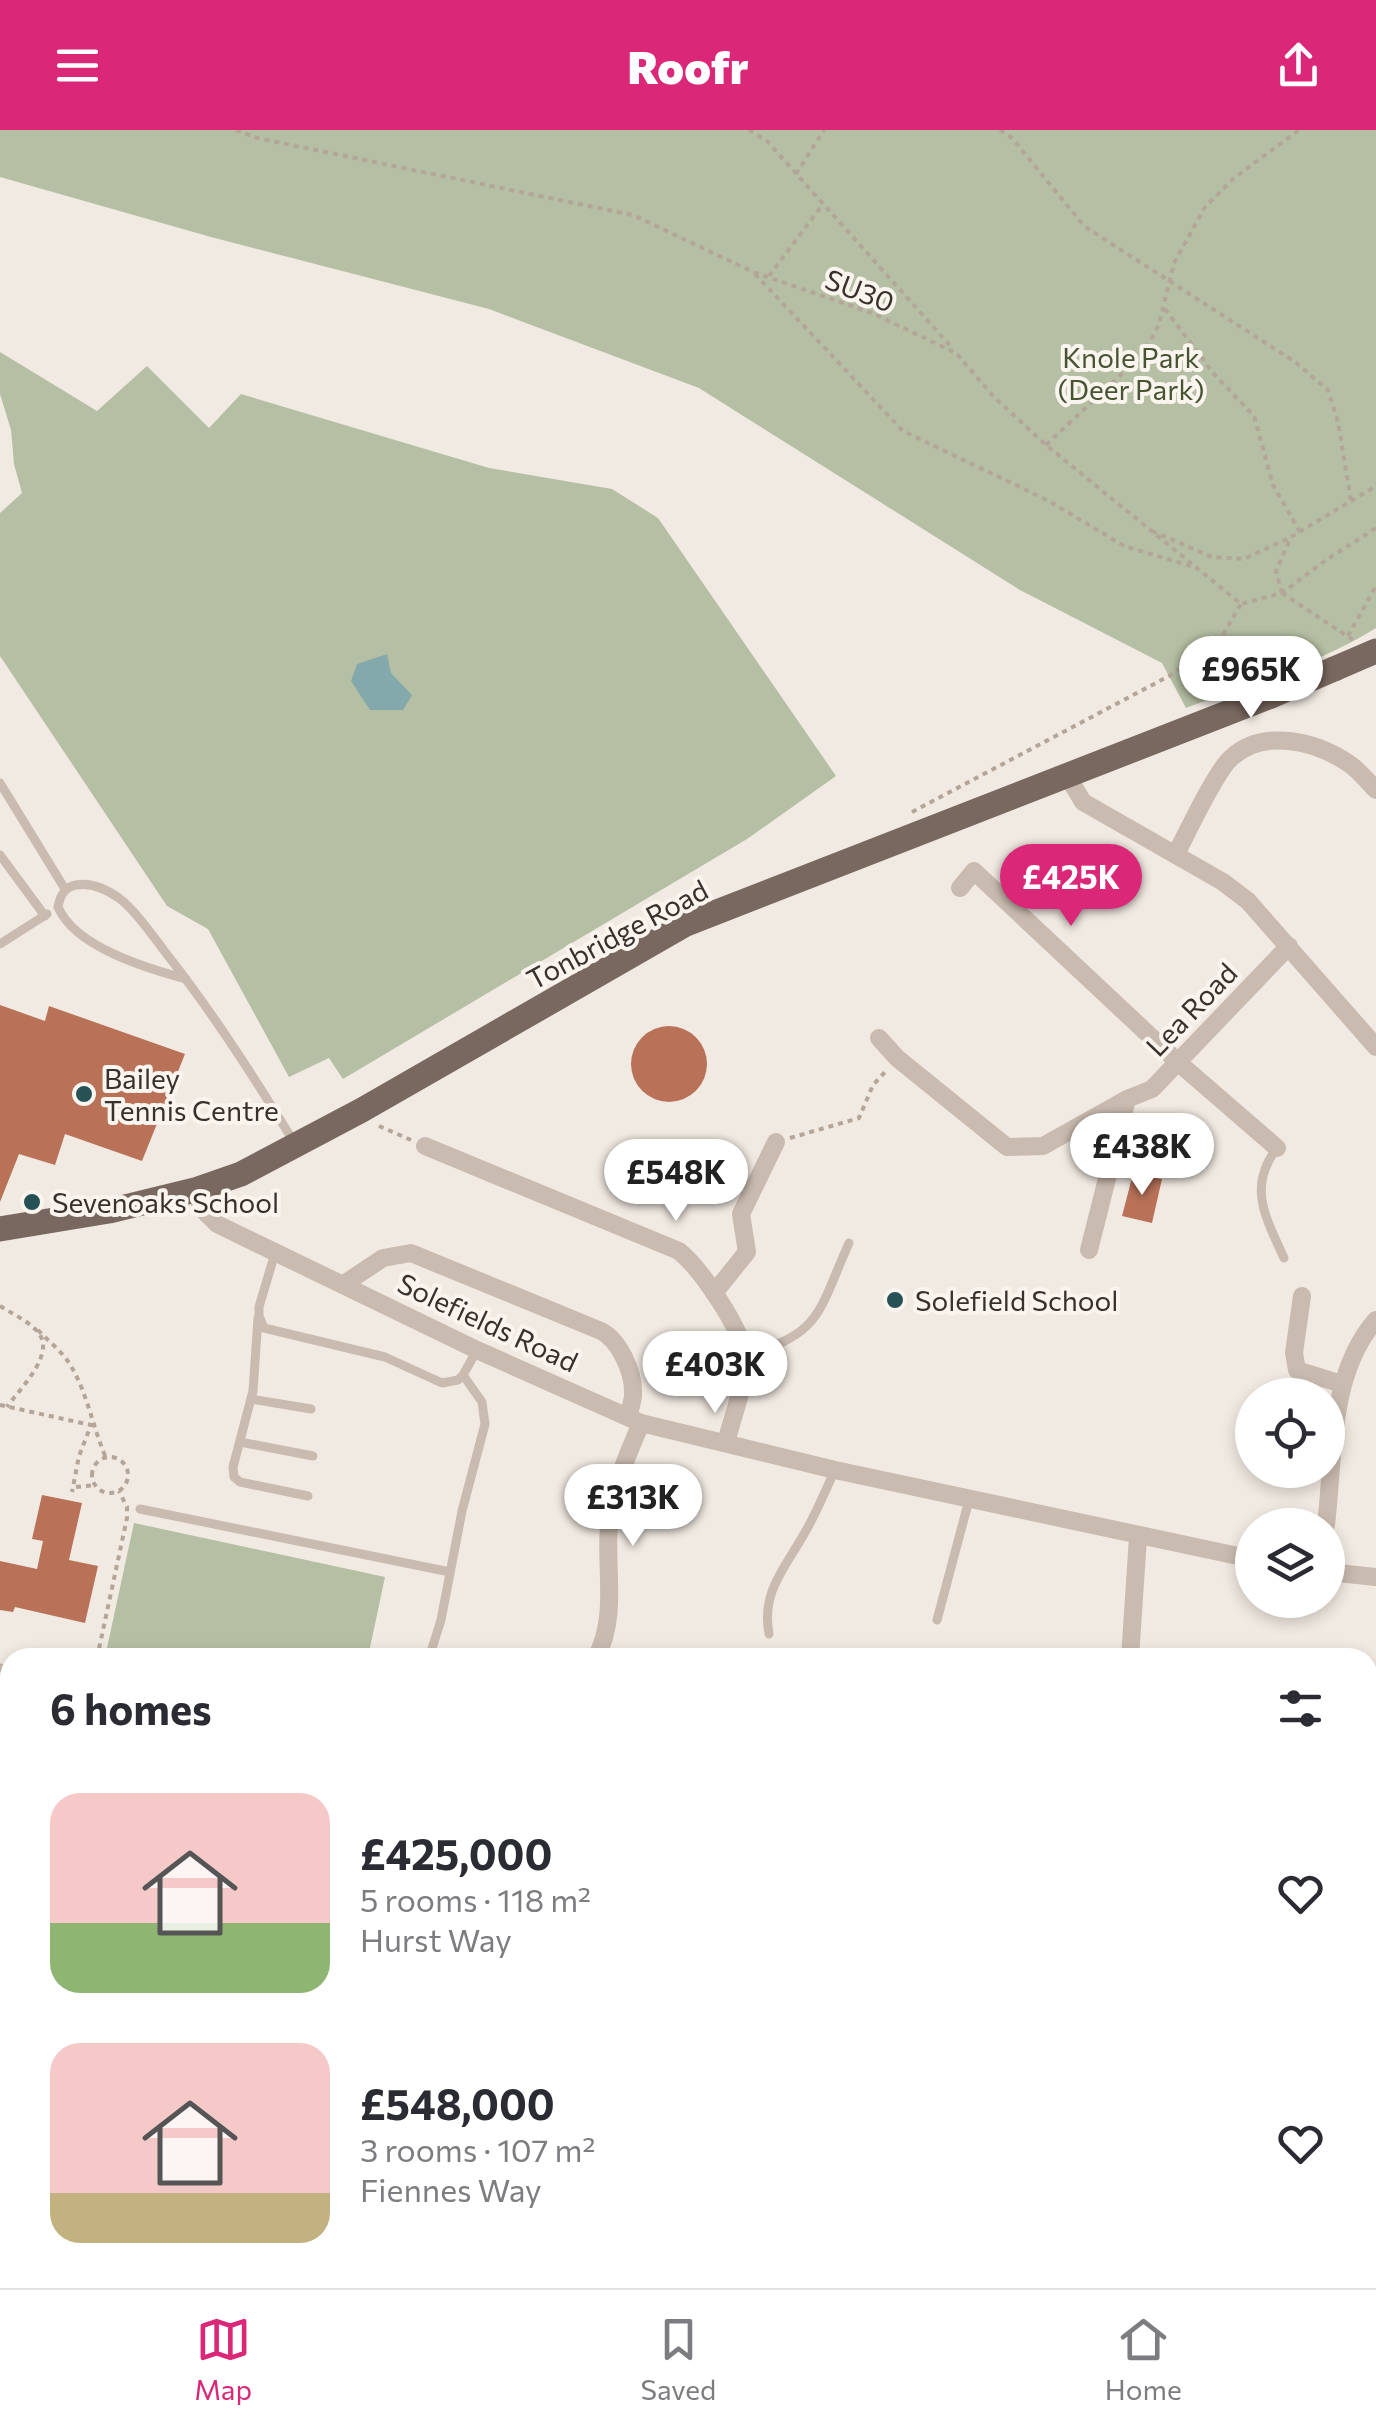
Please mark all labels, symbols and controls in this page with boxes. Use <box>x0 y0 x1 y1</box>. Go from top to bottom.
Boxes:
icon: menu <box>50 38 105 93</box>
text: Roofr <box>627 38 749 93</box>
icon: share <box>1271 38 1326 93</box>
street label: SU30 <box>821 261 899 319</box>
park label: Knole Park (Deer Park) <box>1058 340 1204 406</box>
pin: £965K <box>1181 636 1321 721</box>
text: £965K <box>1201 648 1301 688</box>
pin: £425K <box>1001 844 1141 929</box>
text: £425K <box>1022 856 1120 896</box>
street label: Tonbridge Road <box>521 872 713 996</box>
street label: Lea Road <box>1138 955 1244 1063</box>
place label: Bailey Tennis Centre <box>104 1061 279 1127</box>
marker: Bailey Tennis Centre <box>73 1083 95 1105</box>
pin: £438K <box>1072 1113 1212 1198</box>
text: £438K <box>1092 1125 1192 1165</box>
pin: £548K <box>606 1139 746 1224</box>
text: £548K <box>626 1151 726 1191</box>
place label: Sevenoaks School <box>52 1185 279 1219</box>
marker: Sevenoaks School <box>21 1191 43 1213</box>
street label: Solefields Road <box>393 1265 583 1379</box>
place label: Solefield School <box>915 1283 1118 1317</box>
marker: Solefield School <box>884 1289 906 1311</box>
pin: £403K <box>645 1331 785 1416</box>
text: £403K <box>664 1343 766 1383</box>
map controls <box>1235 1378 1345 1618</box>
button: locate <box>1235 1378 1345 1488</box>
pin: £313K <box>563 1464 703 1549</box>
text: £313K <box>586 1476 680 1516</box>
button: layers <box>1235 1508 1345 1618</box>
icon: filters <box>1273 1681 1328 1736</box>
text: 6 homes <box>50 1682 212 1734</box>
text: £425,000 <box>360 1827 552 1879</box>
icon: home <box>130 1833 250 1953</box>
icon: heart <box>1273 1866 1328 1921</box>
text: 5 rooms · 118 m² <box>360 1879 591 1919</box>
text: Hurst Way <box>360 1919 512 1959</box>
text: £548,000 <box>360 2077 555 2129</box>
icon: home <box>130 2083 250 2203</box>
icon: heart <box>1273 2116 1328 2171</box>
text: 3 rooms · 107 m² <box>360 2129 595 2169</box>
text: Fiennes Way <box>360 2169 542 2209</box>
tab: Map <box>194 2312 252 2406</box>
tab: Saved <box>641 2312 716 2406</box>
tab: Home <box>1105 2312 1182 2406</box>

